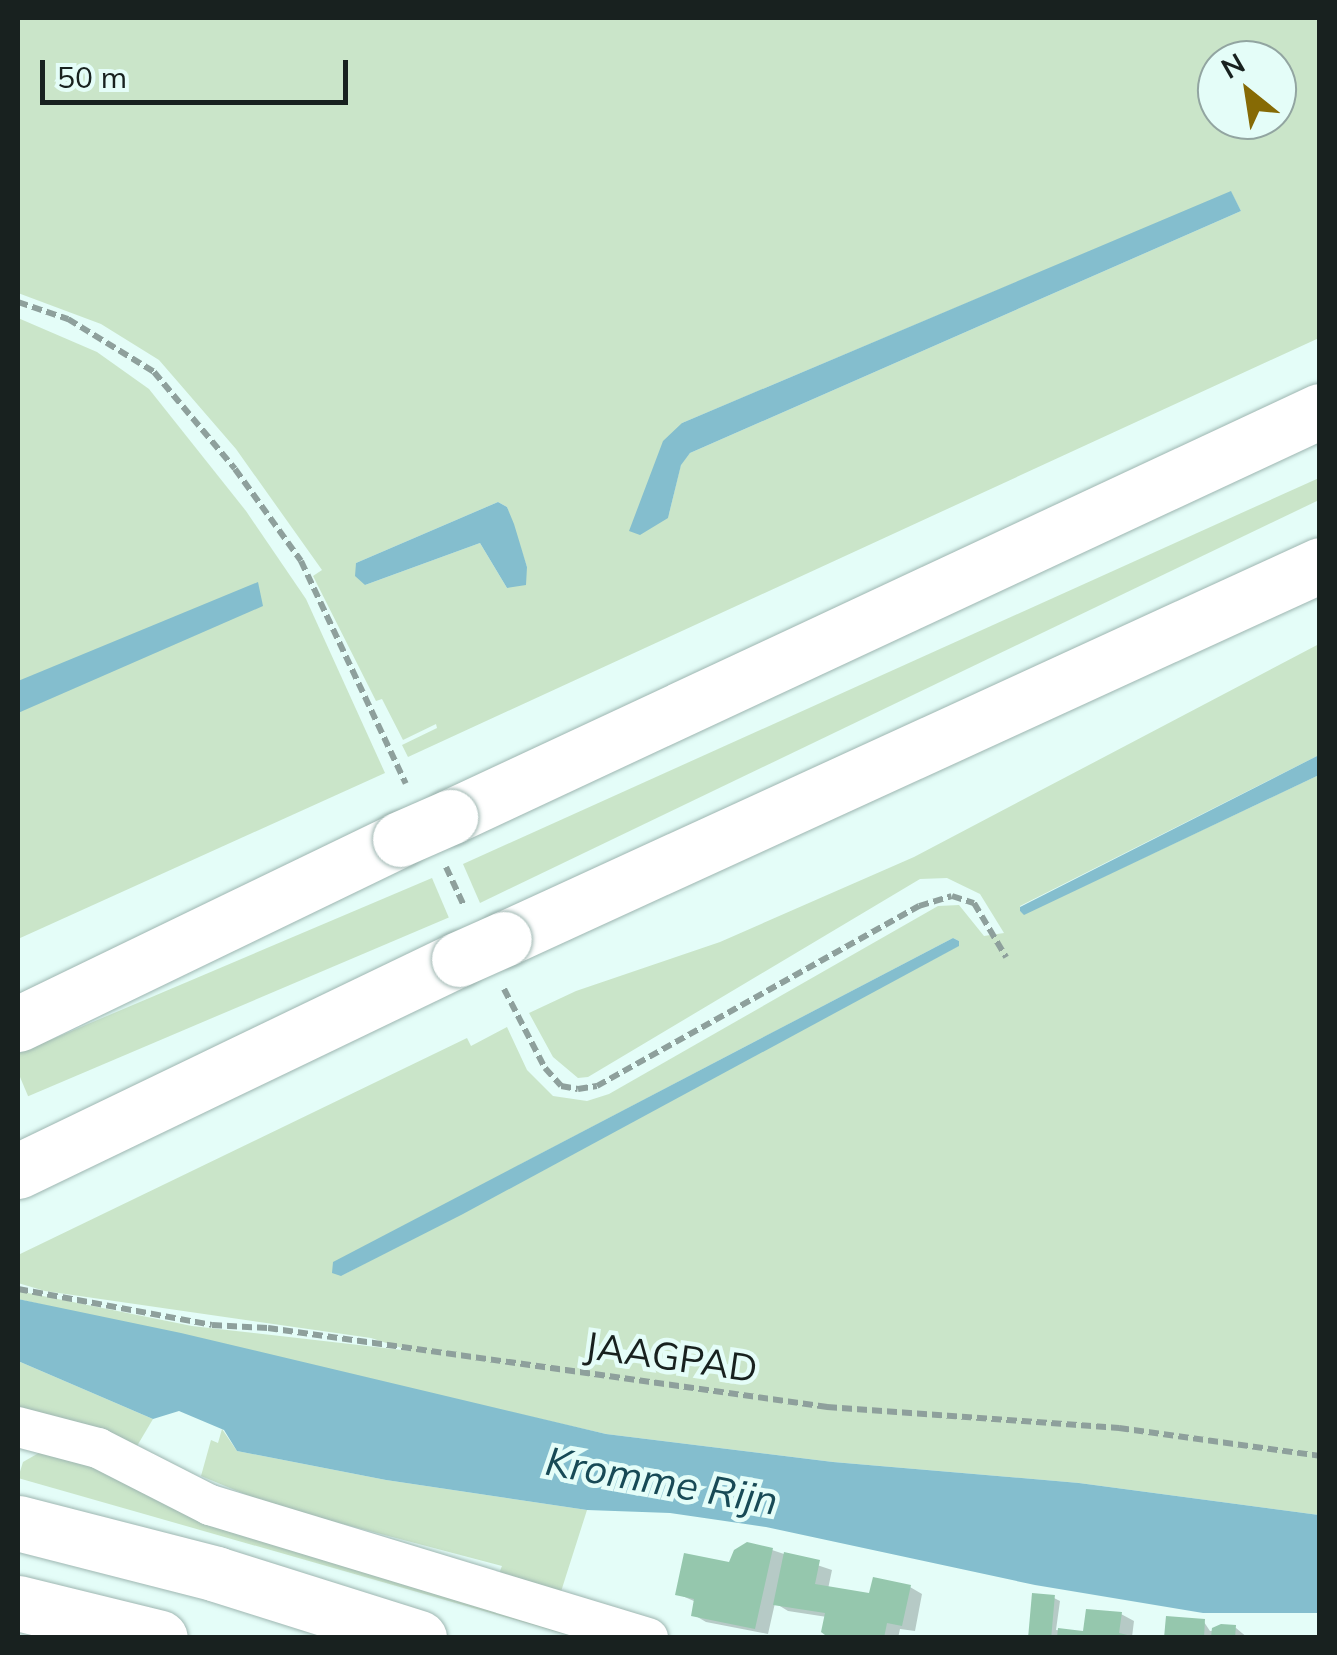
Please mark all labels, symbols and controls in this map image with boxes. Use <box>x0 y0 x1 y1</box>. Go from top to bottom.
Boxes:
scale bar <box>45 40 352 102</box>
north arrow <box>1197 40 1297 140</box>
text: N <box>1215 45 1251 86</box>
text: 50 m <box>57 58 127 96</box>
street label: JAAGPAD <box>582 1322 760 1392</box>
water label: Kromme Rijn <box>542 1436 782 1524</box>

